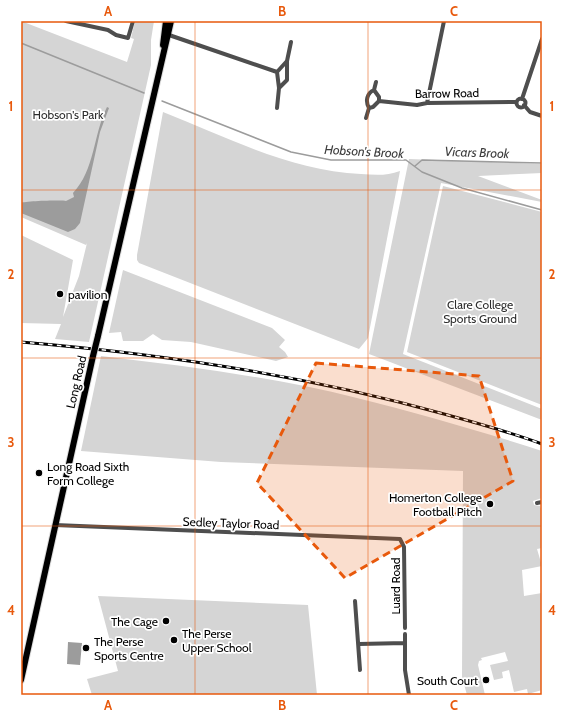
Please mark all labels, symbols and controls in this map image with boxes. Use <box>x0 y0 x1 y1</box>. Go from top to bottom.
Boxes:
text: A <box>104 3 113 19</box>
text: B <box>278 3 286 19</box>
text: C <box>450 3 458 19</box>
street label: Barrow Road <box>415 85 479 101</box>
text: 1 <box>9 98 13 114</box>
text: 1 <box>550 98 554 114</box>
park label: Hobson's Park <box>33 107 104 122</box>
water label: Hobson's Brook <box>324 141 405 161</box>
water label: Vicars Brook <box>444 143 510 161</box>
text: 2 <box>8 266 15 282</box>
text: 2 <box>549 266 556 282</box>
place label: pavilion <box>68 287 108 302</box>
marker: pavilion <box>55 289 65 299</box>
park label: Clare College Sports Ground <box>443 297 517 326</box>
street label: Long Road <box>63 354 89 410</box>
text: 3 <box>7 434 15 450</box>
text: 3 <box>548 434 556 450</box>
place label: Long Road Sixth Form College <box>47 459 129 488</box>
marker: Long Road Sixth Form College <box>34 468 44 478</box>
place label: Homerton College Football Pitch <box>389 490 482 519</box>
marker: Homerton College Football Pitch <box>485 499 495 509</box>
street label: Sedley Taylor Road <box>182 514 280 532</box>
street label: Luard Road <box>388 557 403 615</box>
text: 4 <box>7 602 15 618</box>
text: 4 <box>548 602 556 618</box>
place label: The Cage <box>111 614 158 629</box>
marker: The Cage <box>161 616 171 626</box>
place label: The Perse Upper School <box>182 626 252 655</box>
place label: The Perse Sports Centre <box>94 634 164 663</box>
marker: The Perse Upper School <box>169 635 179 645</box>
marker: The Perse Sports Centre <box>81 643 91 653</box>
place label: South Court <box>417 673 478 688</box>
marker: South Court <box>481 675 491 685</box>
text: A <box>104 697 113 713</box>
text: B <box>278 697 286 713</box>
text: C <box>450 697 458 713</box>

